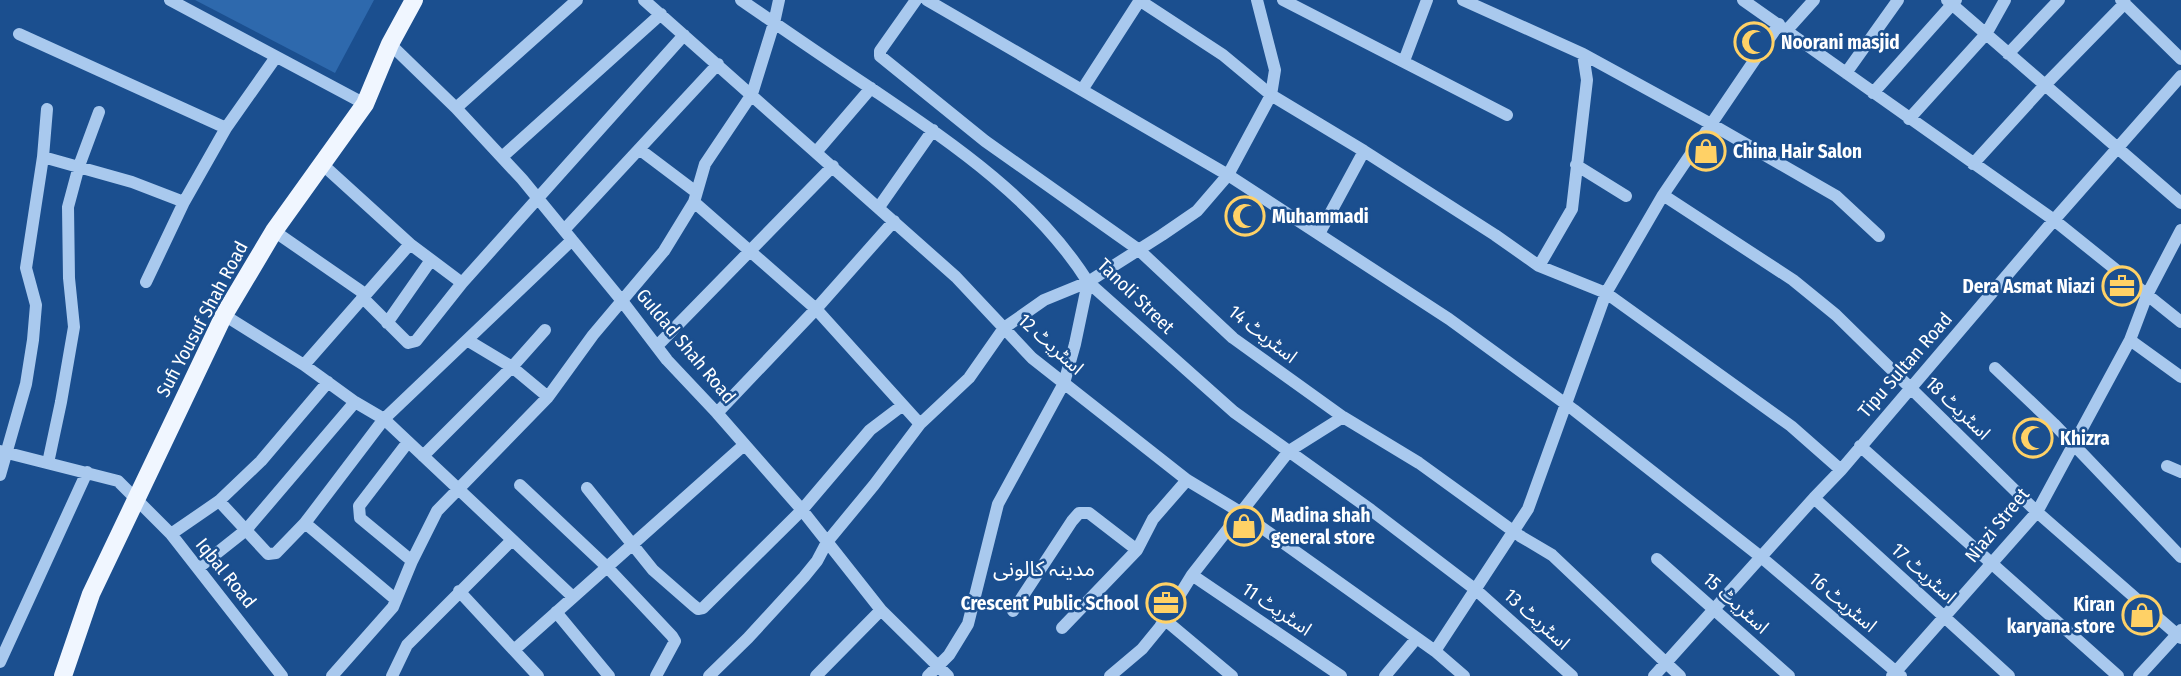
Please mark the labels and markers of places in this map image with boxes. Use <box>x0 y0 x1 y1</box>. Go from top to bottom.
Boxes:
mosque icon: Noorani masjid <box>1733 21 1775 63</box>
place label: Noorani masjid <box>1781 31 1900 54</box>
shop icon: China Hair Salon <box>1685 130 1727 172</box>
place label: China Hair Salon <box>1733 140 1862 163</box>
mosque icon: Muhammadi <box>1224 195 1266 237</box>
place label: Muhammadi <box>1272 205 1369 228</box>
office icon: Dera Asmat Niazi <box>2101 265 2143 307</box>
place label: Dera Asmat Niazi <box>1962 275 2095 298</box>
mosque icon: Khizra <box>2012 417 2054 459</box>
place label: Khizra <box>2060 427 2110 450</box>
place label: Madina shah general store <box>1271 504 1375 549</box>
shop icon: Madina shah general store <box>1223 505 1265 547</box>
office icon: Crescent Public School <box>1145 582 1187 624</box>
place label: Crescent Public School <box>961 592 1140 615</box>
place label: Kiran karyana store <box>2007 593 2115 638</box>
shop icon: Kiran karyana store <box>2121 594 2163 636</box>

